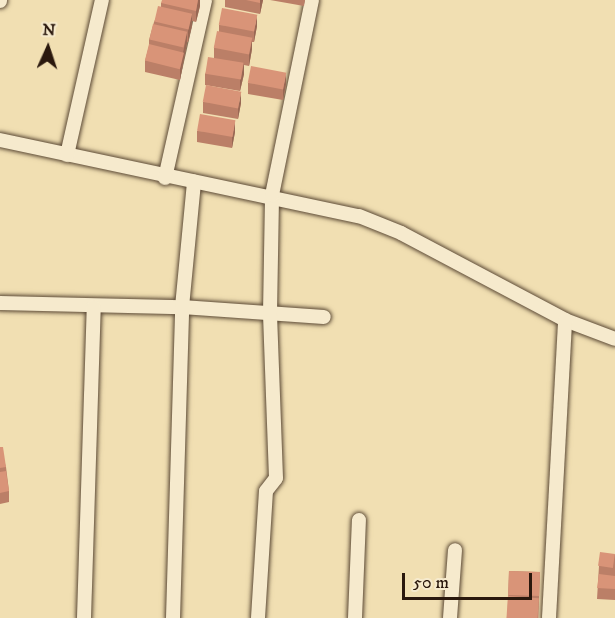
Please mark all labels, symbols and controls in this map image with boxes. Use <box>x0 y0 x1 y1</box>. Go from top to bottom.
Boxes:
north arrow <box>18 18 78 78</box>
text: N <box>42 20 56 40</box>
scale bar <box>405 561 536 599</box>
text: 50 m <box>413 572 449 594</box>

